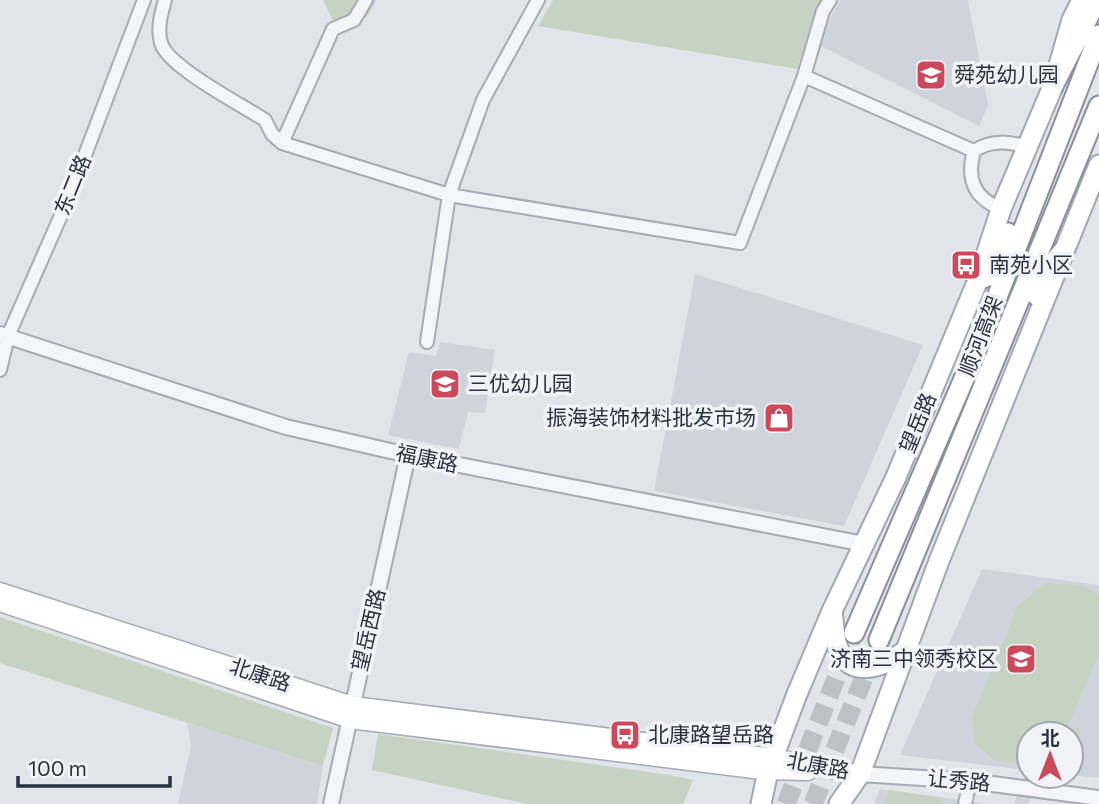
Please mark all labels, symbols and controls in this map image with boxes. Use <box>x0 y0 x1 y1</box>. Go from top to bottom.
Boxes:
school or university icon: 舜苑幼儿园 <box>914 58 948 92</box>
place label: 舜苑幼儿园 <box>954 61 1059 86</box>
street label: 东二路 <box>48 151 95 218</box>
bus stop icon: 南苑小区 <box>949 248 983 282</box>
place label: 南苑小区 <box>989 251 1073 276</box>
street label: 顺河高架 <box>953 292 1006 379</box>
school or university icon: 三优幼儿园 <box>428 367 462 401</box>
place label: 三优幼儿园 <box>468 370 573 395</box>
street label: 望岳路 <box>893 389 940 456</box>
shop icon: 振海装饰材料批发市场 <box>762 401 796 435</box>
place label: 振海装饰材料批发市场 <box>546 404 756 429</box>
street label: 福康路 <box>394 439 461 476</box>
street label: 望岳西路 <box>346 586 389 673</box>
school or university icon: 济南三中领秀校区 <box>1004 642 1038 676</box>
place label: 济南三中领秀校区 <box>830 645 998 670</box>
street label: 北康路 <box>227 652 294 695</box>
bus stop icon: 北康路望岳路 <box>608 718 642 752</box>
north arrow <box>1015 720 1085 790</box>
place label: 北康路望岳路 <box>648 721 774 746</box>
text: 北 <box>1040 726 1060 749</box>
scale bar <box>18 744 170 788</box>
street label: 北康路 <box>785 746 852 783</box>
text: 100 m <box>28 755 87 780</box>
street label: 让秀路 <box>927 764 992 795</box>

